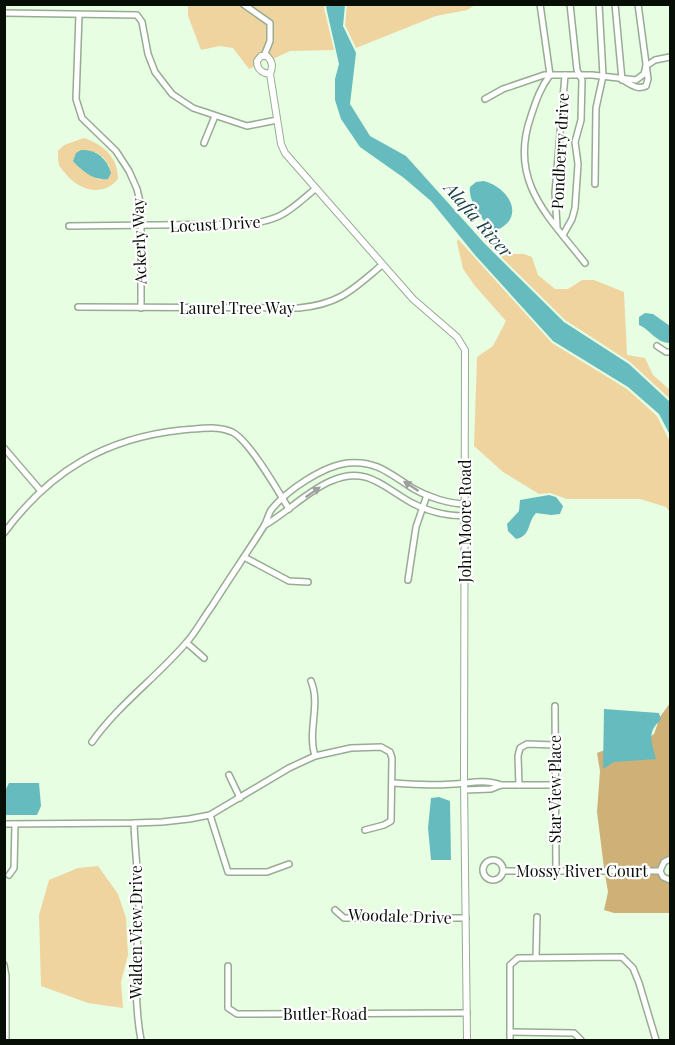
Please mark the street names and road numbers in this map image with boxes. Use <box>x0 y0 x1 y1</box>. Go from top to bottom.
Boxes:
street label: Pondberry drive <box>546 92 573 210</box>
street label: Ackerly Way <box>126 197 151 286</box>
street label: Locust Drive <box>169 211 261 236</box>
street label: Laurel Tree Way <box>179 297 295 318</box>
street label: John Moore Road <box>454 460 475 583</box>
street label: Star View Place <box>544 735 565 843</box>
street label: Mossy River Court <box>516 860 648 881</box>
street label: Walden View Drive <box>125 865 146 1000</box>
street label: Woodale Drive <box>347 903 452 928</box>
street label: Butler Road <box>283 1003 367 1024</box>

